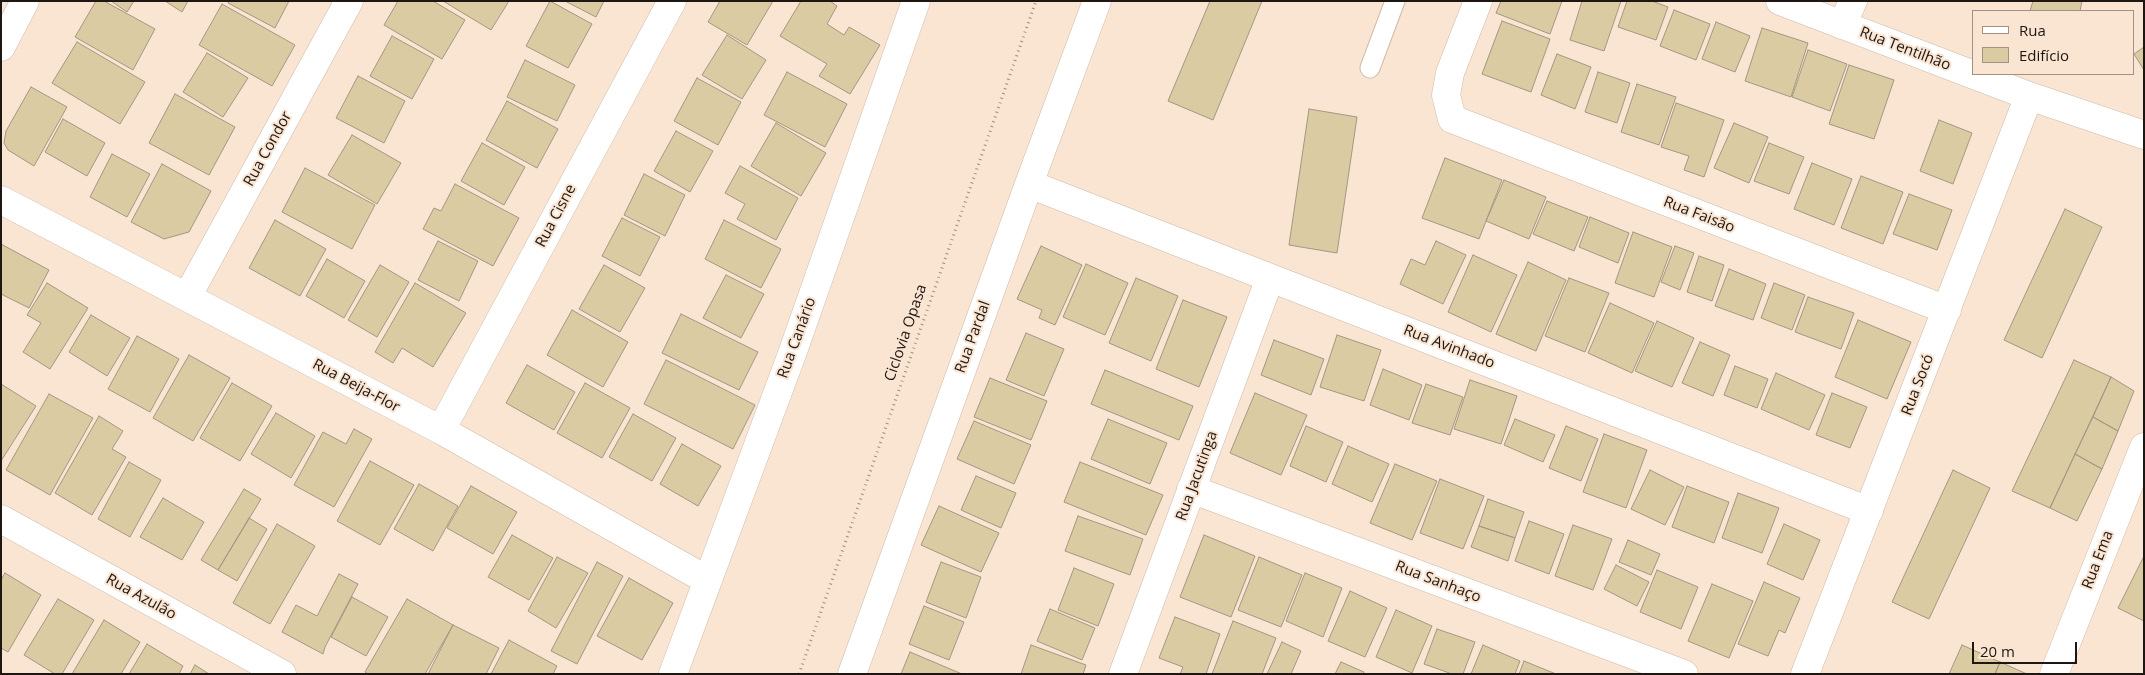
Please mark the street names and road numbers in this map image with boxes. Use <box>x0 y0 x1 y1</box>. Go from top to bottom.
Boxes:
street label: Rua Tentilhão <box>1857 23 1953 75</box>
street label: Rua Condor <box>240 108 296 190</box>
street label: Rua Cisne <box>532 181 580 251</box>
street label: Rua Faisão <box>1661 193 1737 237</box>
street label: Ciclovia Opasa <box>881 282 931 384</box>
street label: Rua Canário <box>774 295 820 381</box>
street label: Rua Pardal <box>952 298 994 376</box>
street label: Rua Avinhado <box>1401 321 1497 373</box>
street label: Rua Socó <box>1898 352 1938 418</box>
street label: Rua Beija-Flor <box>309 355 403 417</box>
street label: Rua Jacutinga <box>1172 429 1222 523</box>
street label: Rua Ema <box>2079 528 2117 592</box>
street label: Rua Sanhaço <box>1393 557 1483 607</box>
street label: Rua Azulão <box>103 570 179 624</box>

